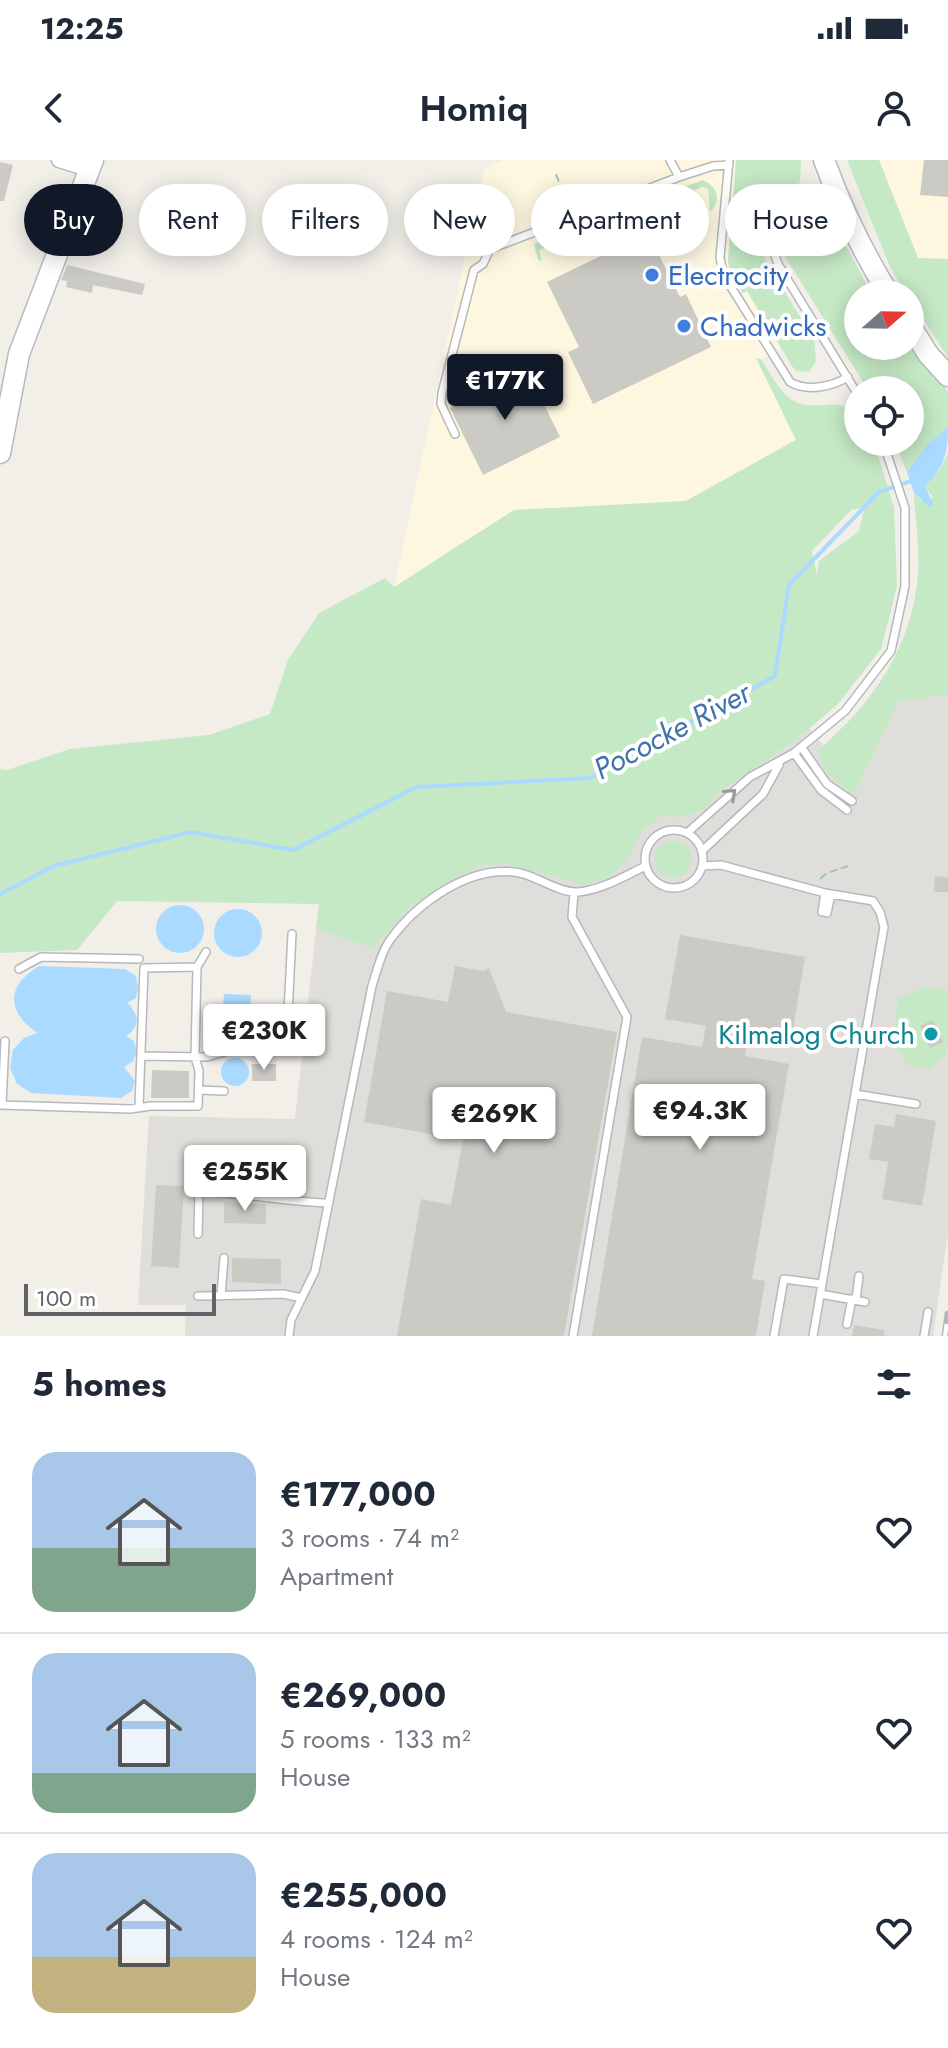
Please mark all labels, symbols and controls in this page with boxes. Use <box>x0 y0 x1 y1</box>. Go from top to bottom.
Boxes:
text: 12:25 <box>40 7 124 50</box>
text: Homiq <box>420 82 528 134</box>
icon: back <box>32 86 76 130</box>
icon: person <box>872 86 916 130</box>
chip: Buy <box>24 184 123 256</box>
chip: Rent <box>139 184 246 256</box>
chip: Filters <box>262 184 388 256</box>
chip: New <box>404 184 515 256</box>
chip: Apartment <box>531 184 709 256</box>
chip: House <box>725 184 856 256</box>
place label: Electrocity <box>668 255 789 296</box>
marker: Electrocity <box>643 266 661 284</box>
north arrow <box>844 280 924 360</box>
map controls <box>844 280 924 456</box>
place label: Chadwicks <box>700 306 827 347</box>
marker: Chadwicks <box>675 317 693 335</box>
pin: €177K <box>449 354 561 422</box>
text: €177K <box>465 361 545 399</box>
button: locate <box>844 376 924 456</box>
water label: Pococke River <box>586 670 760 790</box>
one-way arrow <box>721 789 736 804</box>
pin: €230K <box>208 1004 320 1072</box>
text: €230K <box>221 1011 307 1049</box>
place label: Kilmalog Church <box>718 1014 915 1055</box>
marker: Kilmalog Church <box>922 1025 940 1043</box>
pin: €94.3K <box>635 1084 765 1152</box>
pin: €269K <box>438 1087 550 1155</box>
text: €94.3K <box>652 1091 748 1129</box>
text: €269K <box>450 1094 538 1132</box>
pin: €255K <box>189 1145 301 1213</box>
text: €255K <box>202 1152 288 1190</box>
scale bar <box>24 1280 216 1316</box>
text: 100 m <box>36 1282 96 1314</box>
text: 5 homes <box>32 1360 166 1409</box>
icon: filters <box>872 1362 916 1406</box>
text: €177,000 <box>280 1470 436 1519</box>
icon: home <box>96 1484 192 1580</box>
icon: heart <box>872 1510 916 1554</box>
text: 3 rooms · 74 m² <box>280 1519 459 1557</box>
text: Apartment <box>280 1557 393 1595</box>
text: €269,000 <box>280 1671 446 1720</box>
icon: home <box>96 1685 192 1781</box>
icon: heart <box>872 1711 916 1755</box>
text: 5 rooms · 133 m² <box>280 1720 471 1758</box>
text: House <box>280 1758 350 1796</box>
text: €255,000 <box>280 1871 447 1920</box>
icon: home <box>96 1885 192 1981</box>
icon: heart <box>872 1911 916 1955</box>
text: 4 rooms · 124 m² <box>280 1920 473 1958</box>
text: House <box>280 1958 350 1996</box>

